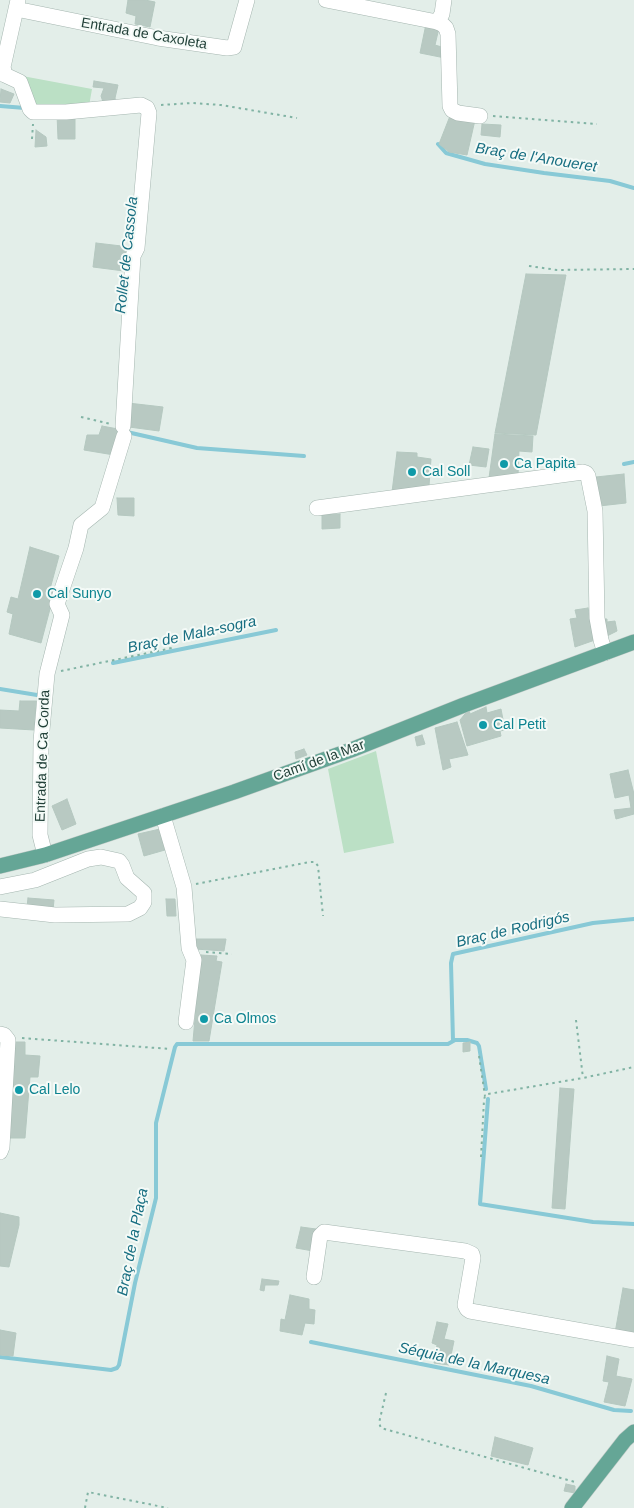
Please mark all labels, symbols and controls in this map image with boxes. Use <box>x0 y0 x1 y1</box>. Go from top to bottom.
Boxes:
street label: Entrada de Caxoleta <box>80 15 208 53</box>
water label: Braç de l'Anoueret <box>474 139 598 177</box>
water label: Rollet de Cassola <box>112 196 142 314</box>
place label: Ca Papita <box>514 456 575 472</box>
marker: Ca Papita <box>498 458 510 470</box>
place label: Cal Soll <box>422 464 470 480</box>
marker: Cal Soll <box>406 466 418 478</box>
place label: Cal Sunyo <box>47 586 112 602</box>
marker: Cal Sunyo <box>31 588 43 600</box>
water label: Braç de Mala-sogra <box>126 613 258 657</box>
street label: Entrada de Ca Corda <box>32 690 54 822</box>
place label: Cal Petit <box>493 717 546 733</box>
marker: Cal Petit <box>477 719 489 731</box>
street label: Camí de la Mar <box>271 737 367 785</box>
water label: Braç de Rodrigós <box>455 908 571 952</box>
place label: Ca Olmos <box>214 1011 276 1027</box>
marker: Ca Olmos <box>198 1013 210 1025</box>
place label: Cal Lelo <box>29 1082 80 1098</box>
marker: Cal Lelo <box>13 1084 25 1096</box>
water label: Braç de la Plaça <box>114 1187 152 1297</box>
water label: Séquia de la Marquesa <box>397 1339 551 1389</box>

